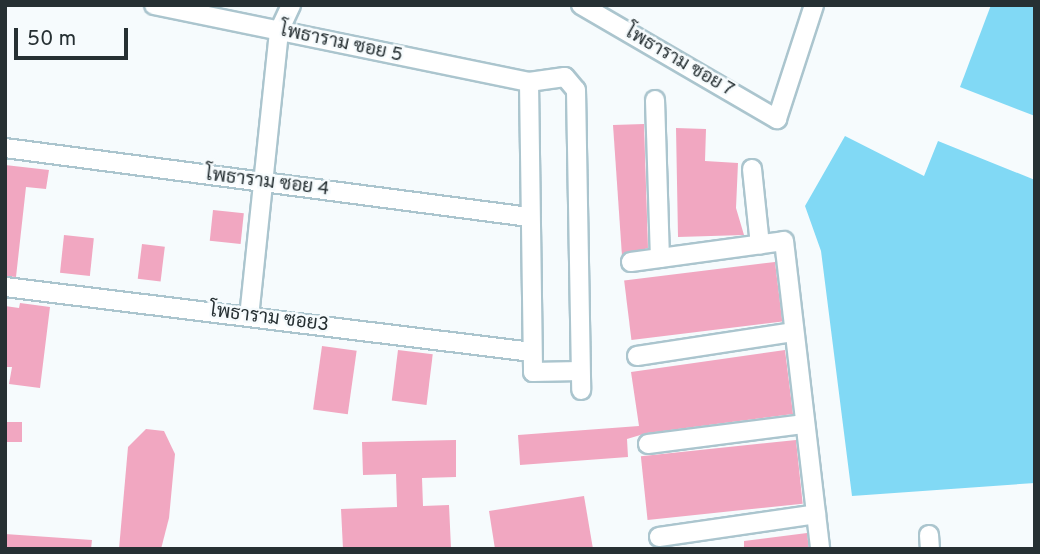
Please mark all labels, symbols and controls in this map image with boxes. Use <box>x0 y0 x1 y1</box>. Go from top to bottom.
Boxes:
scale bar <box>18 14 131 58</box>
street label: โพธาราม ซอย 5 <box>278 20 404 68</box>
street label: โพธาราม ซอย 7 <box>620 21 738 103</box>
text: 50 m <box>27 26 76 53</box>
street label: โพธาราม ซอย 4 <box>204 164 330 202</box>
street label: โพธาราม ซอย3 <box>208 300 330 338</box>

